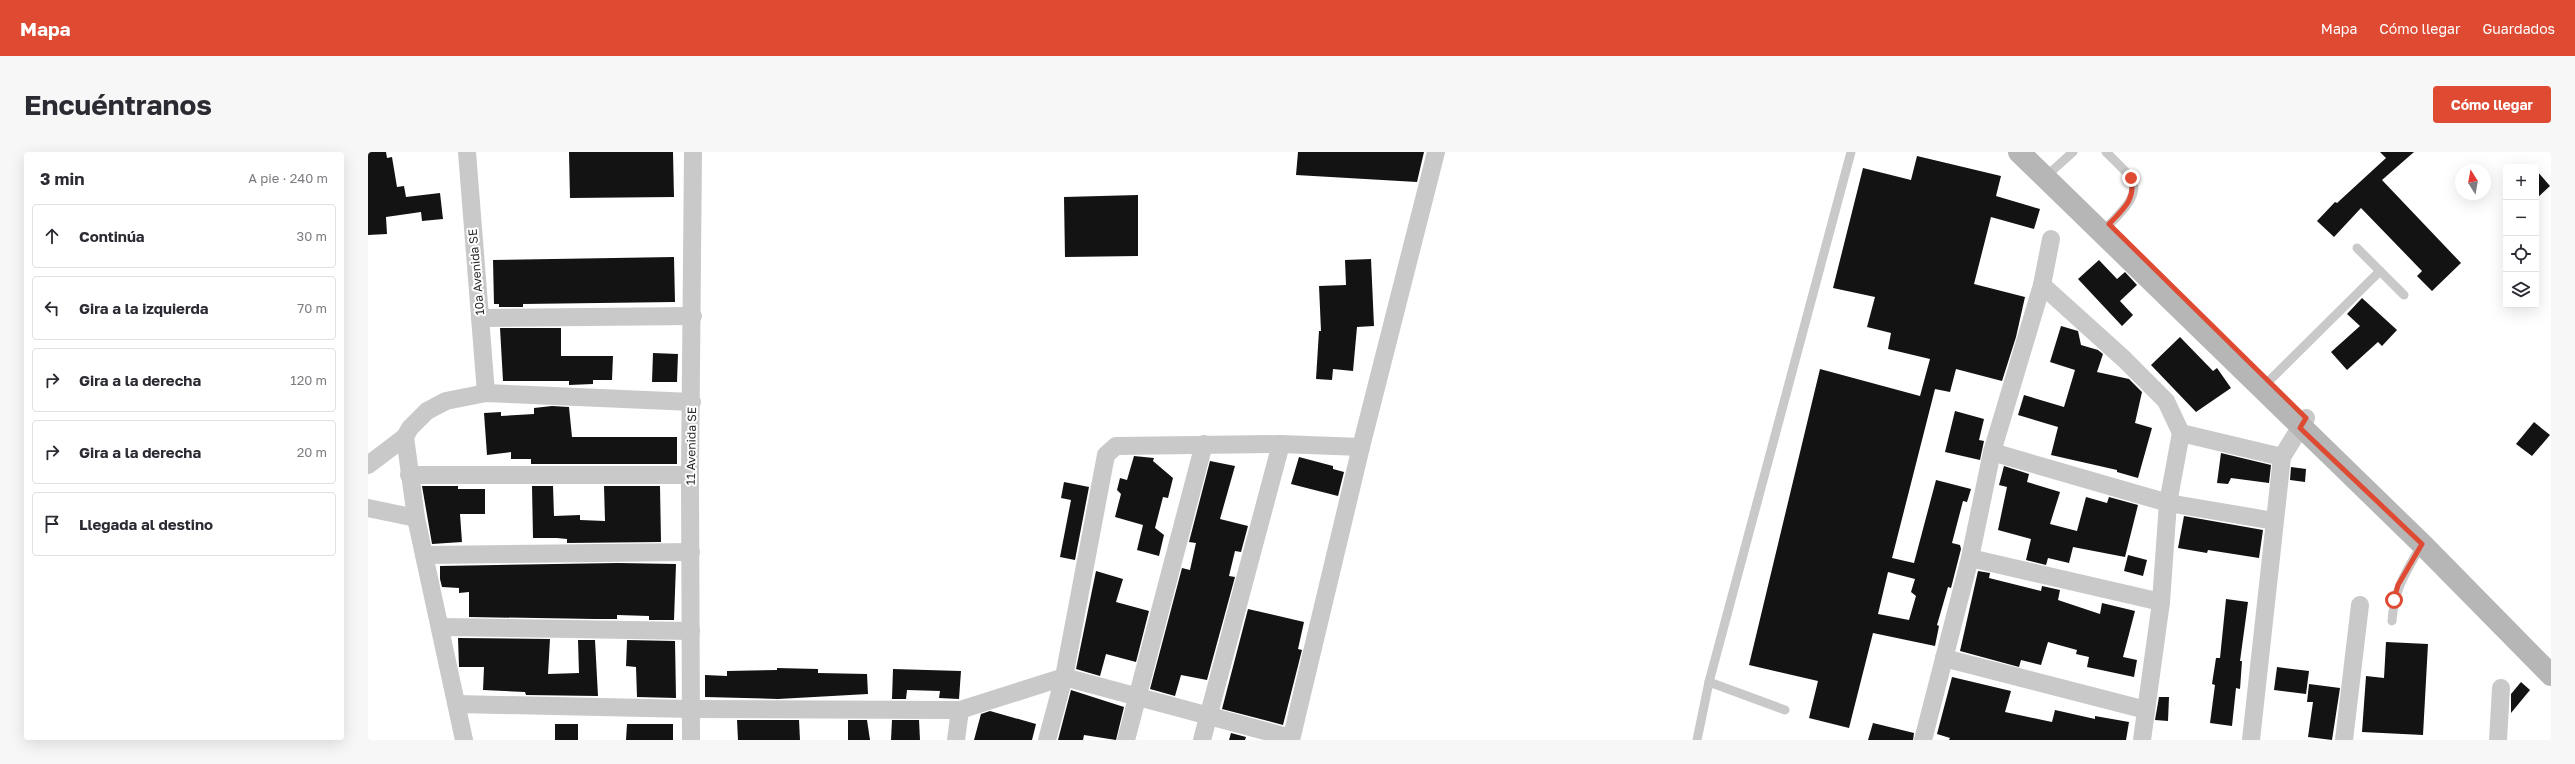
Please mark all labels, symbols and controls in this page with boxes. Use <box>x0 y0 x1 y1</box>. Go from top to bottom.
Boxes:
text: Mapa <box>20 17 71 40</box>
text: Mapa <box>2321 20 2357 37</box>
text: Cómo llegar <box>2379 20 2460 37</box>
text: Guardados <box>2482 20 2555 37</box>
button: Cómo llegar <box>2433 86 2551 123</box>
text: Encuéntranos <box>24 88 212 121</box>
north arrow <box>2455 164 2491 200</box>
map controls <box>2503 164 2539 308</box>
button: + <box>2503 164 2539 200</box>
text: 3 min <box>40 168 84 189</box>
route end <box>2122 169 2140 187</box>
text: A pie · 240 m <box>248 170 328 186</box>
button: − <box>2503 200 2539 236</box>
icon: ahead <box>41 225 63 247</box>
text: Continúa <box>79 227 145 245</box>
text: 30 m <box>297 228 327 244</box>
street label: 10a Avenida SE <box>465 228 487 316</box>
button: locate <box>2503 236 2539 272</box>
button: layers <box>2503 272 2539 308</box>
icon: left <box>41 297 63 319</box>
text: Gira a la izquierda <box>79 299 209 317</box>
text: 70 m <box>297 300 327 316</box>
icon: right <box>41 369 63 391</box>
text: Gira a la derecha <box>79 371 201 389</box>
text: 120 m <box>290 372 327 388</box>
street label: 11 Avenida SE <box>683 407 699 485</box>
icon: right <box>41 441 63 463</box>
text: Gira a la derecha <box>79 443 201 461</box>
text: 20 m <box>297 444 327 460</box>
icon: arrive <box>41 513 63 535</box>
text: Llegada al destino <box>79 515 213 533</box>
route start <box>2385 591 2403 609</box>

